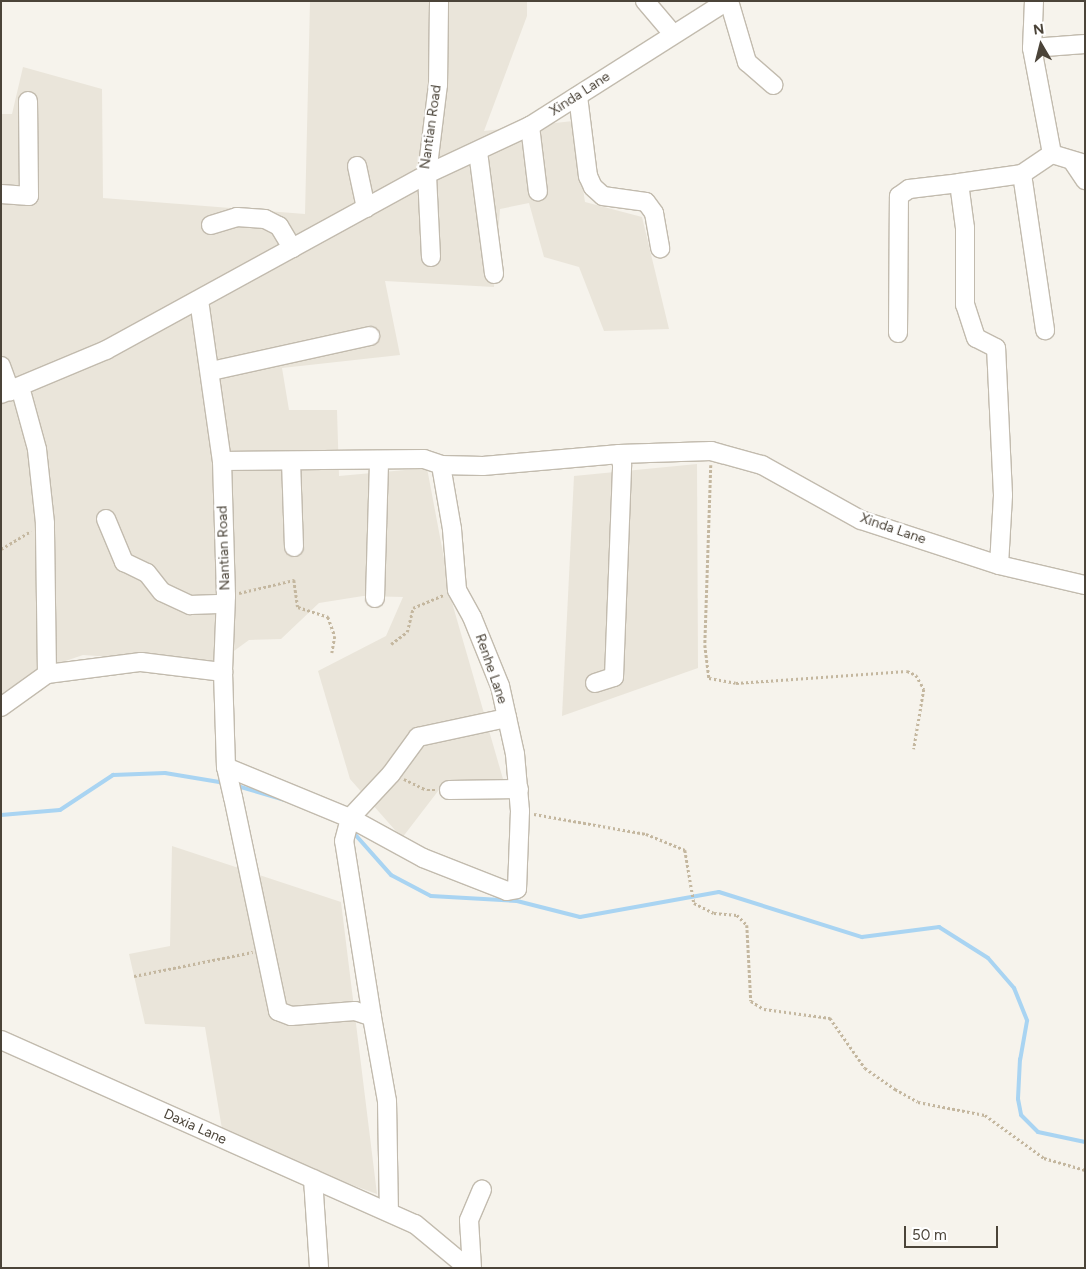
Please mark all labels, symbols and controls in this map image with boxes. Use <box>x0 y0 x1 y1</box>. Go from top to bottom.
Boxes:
north arrow <box>1016 20 1066 70</box>
text: N <box>1032 20 1045 39</box>
street label: Xinda Lane <box>547 68 613 120</box>
street label: Nantian Road <box>417 84 445 170</box>
street label: Nantian Road <box>214 505 234 591</box>
street label: Xinda Lane <box>858 510 928 548</box>
street label: Renhe Lane <box>471 632 511 706</box>
street label: Daxia Lane <box>161 1106 229 1148</box>
scale bar <box>906 1216 1000 1248</box>
text: 50 m <box>912 1226 947 1244</box>

